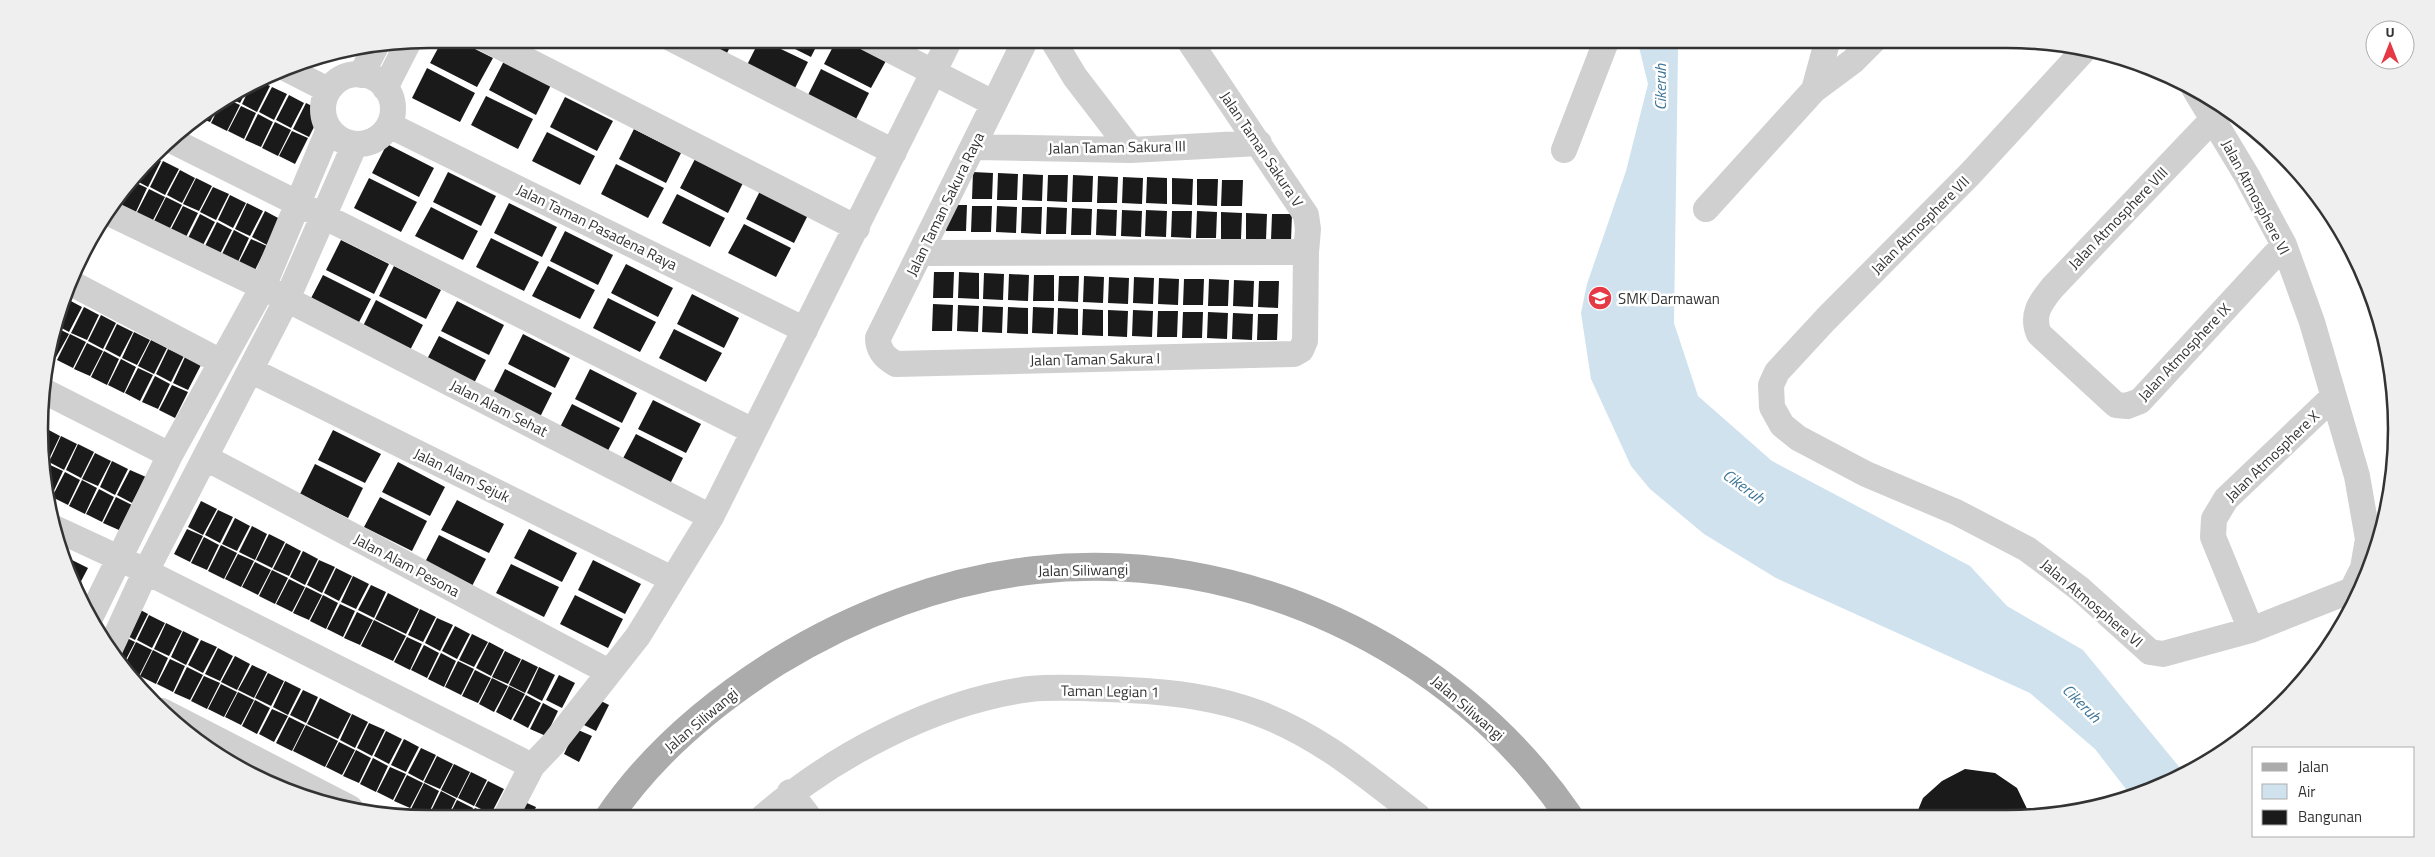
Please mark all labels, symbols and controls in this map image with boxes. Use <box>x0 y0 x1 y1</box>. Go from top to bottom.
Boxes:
north arrow <box>2365 20 2415 70</box>
text: U <box>2385 21 2395 42</box>
water label: Cikeruh <box>1648 63 1672 110</box>
street label: Jalan Taman Sakura V <box>1215 87 1309 212</box>
street label: Jalan Taman Sakura Raya <box>900 128 990 280</box>
street label: Jalan Taman Sakura III <box>1048 134 1186 160</box>
street label: Jalan Atmosphere VI <box>2216 135 2296 259</box>
street label: Jalan Atmosphere VIII <box>2063 162 2173 274</box>
street label: Jalan Atmosphere VII <box>1865 170 1975 280</box>
street label: Jalan Taman Pasadena Raya <box>513 178 682 276</box>
school or university icon: SMK Darmawan <box>1587 285 1613 311</box>
place label: SMK Darmawan <box>1618 287 1720 310</box>
street label: Jalan Atmosphere IX <box>2132 297 2236 406</box>
street label: Jalan Taman Sakura I <box>1030 346 1160 372</box>
street label: Jalan Alam Sehat <box>446 374 552 443</box>
street label: Jalan Atmosphere X <box>2220 404 2325 507</box>
street label: Jalan Alam Sejuk <box>410 442 514 508</box>
water label: Cikeruh <box>1718 463 1771 510</box>
street label: Jalan Alam Pesona <box>350 527 464 603</box>
street label: Jalan Atmosphere VI <box>2036 553 2148 653</box>
street label: Jalan Siliwangi <box>1038 558 1128 582</box>
street label: Jalan Siliwangi <box>1426 670 1510 746</box>
water label: Cikeruh <box>2057 678 2108 729</box>
street label: Taman Legian 1 <box>1061 679 1159 703</box>
street label: Jalan Siliwangi <box>659 682 743 758</box>
legend <box>2252 747 2415 837</box>
text: Jalan <box>2298 755 2329 778</box>
text: Air <box>2298 780 2315 803</box>
text: Bangunan <box>2298 805 2362 828</box>

